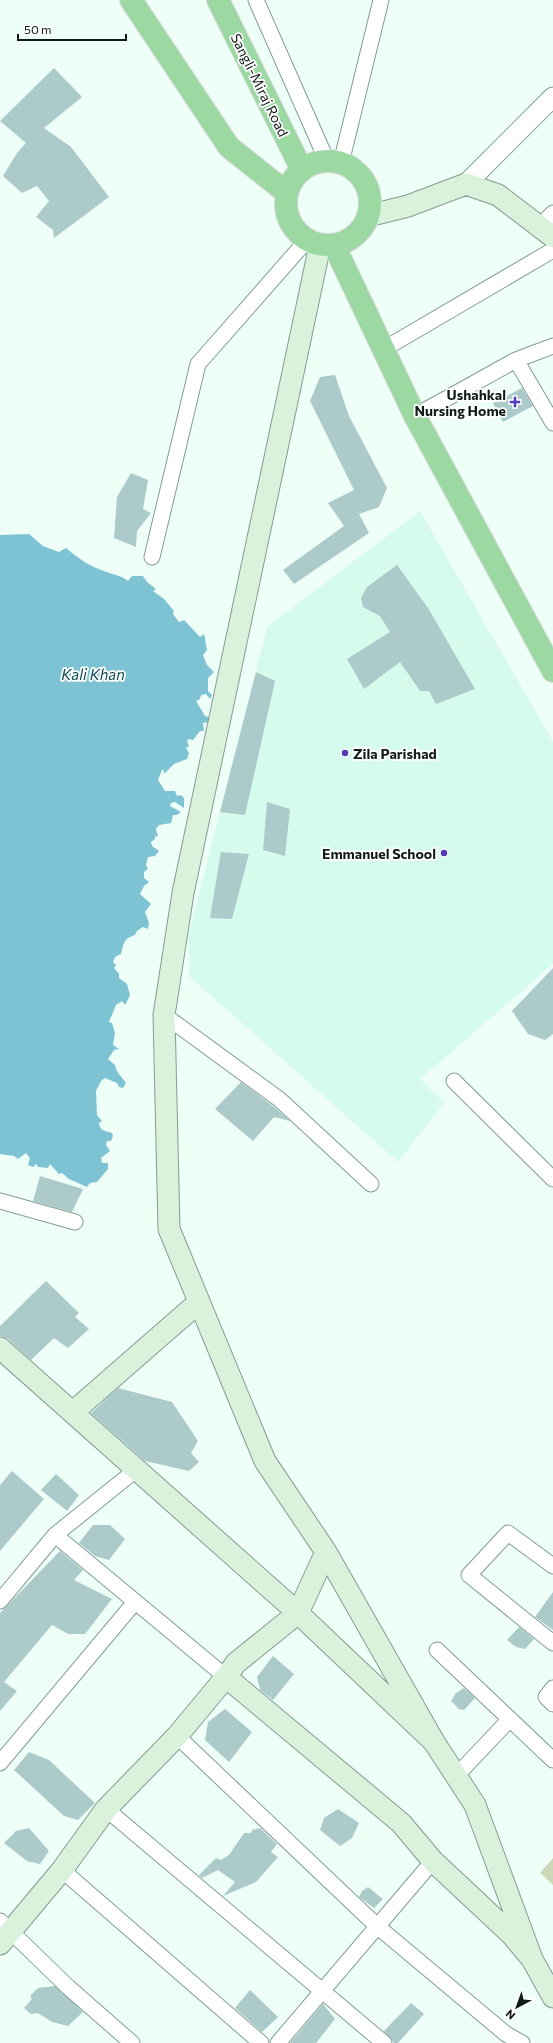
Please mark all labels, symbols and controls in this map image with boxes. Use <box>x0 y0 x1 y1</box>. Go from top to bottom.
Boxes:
scale bar <box>18 16 126 42</box>
text: 50 m <box>24 22 52 36</box>
street label: Sangli-Miraj Road <box>228 31 292 139</box>
place label: Ushahkal Nursing Home <box>415 386 506 419</box>
marker: Ushahkal Nursing Home <box>509 396 521 408</box>
water label: Kali Khan <box>61 665 125 683</box>
place label: Zila Parishad <box>353 745 437 762</box>
marker: Zila Parishad <box>340 748 350 758</box>
place label: Emmanuel School <box>322 845 436 862</box>
marker: Emmanuel School <box>439 848 449 858</box>
north arrow <box>497 1987 537 2027</box>
text: N <box>503 2007 517 2023</box>

